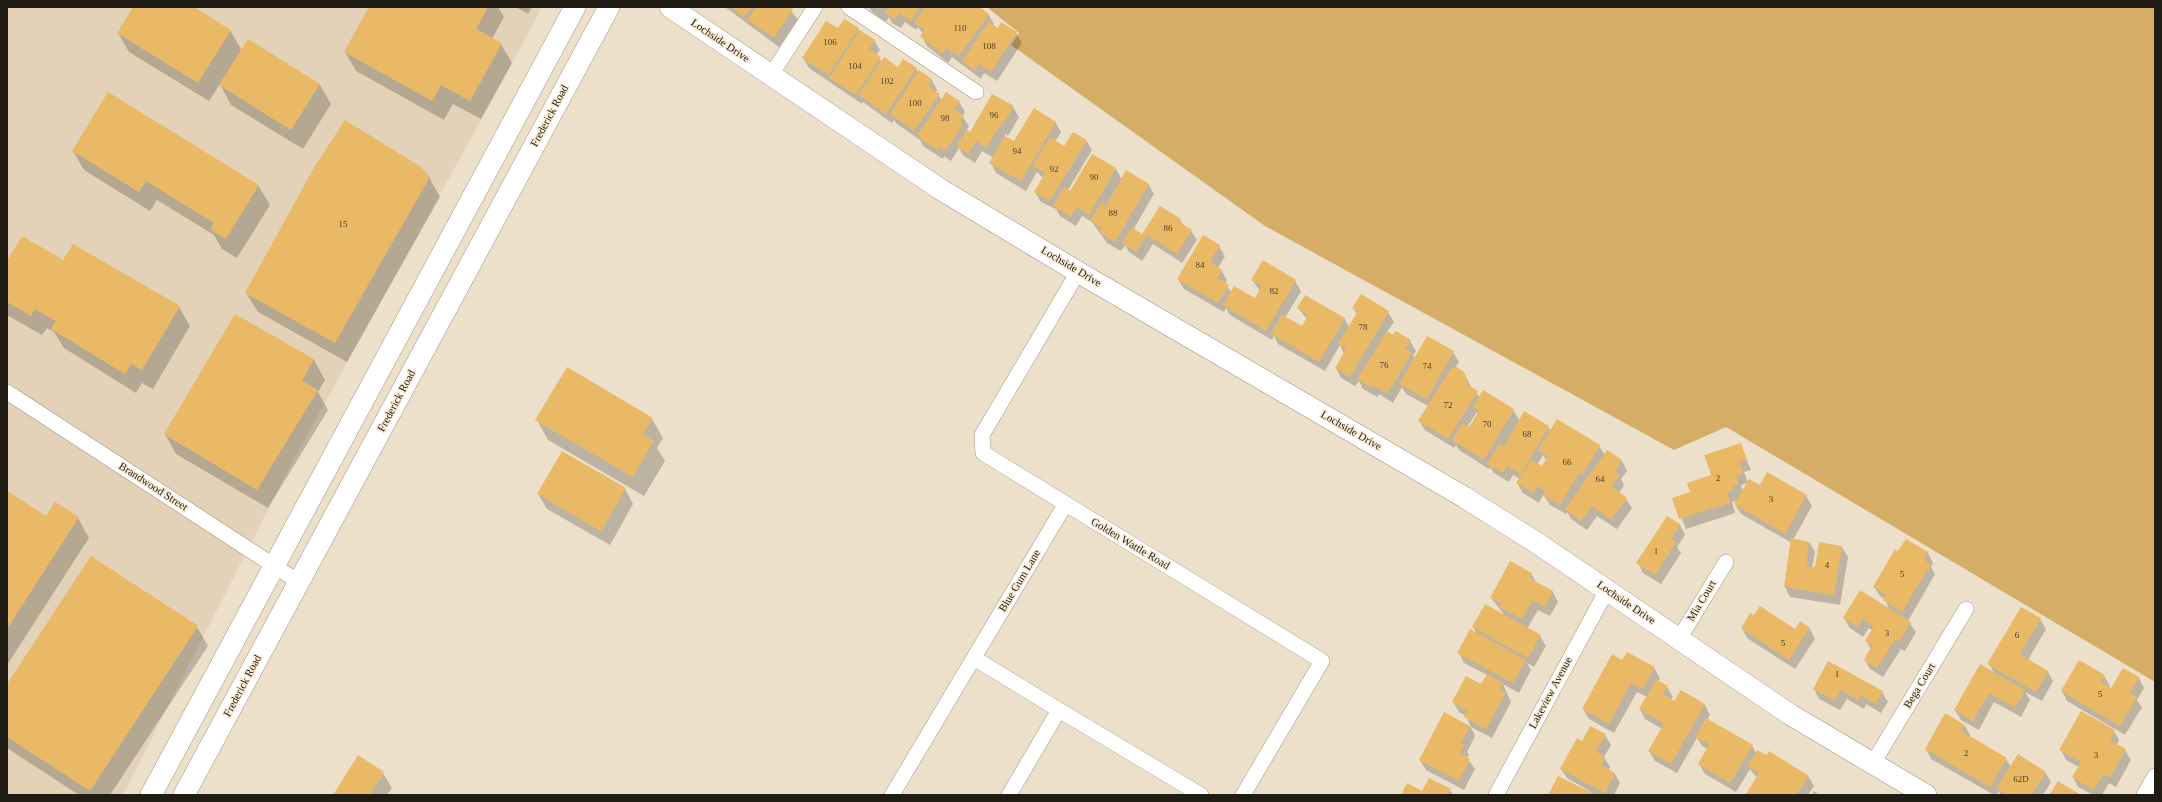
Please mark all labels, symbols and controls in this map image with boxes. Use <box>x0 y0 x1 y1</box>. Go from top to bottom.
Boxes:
street label: Lochside Drive <box>688 16 752 66</box>
house number: 110 <box>953 24 967 34</box>
house number: 106 <box>823 38 837 48</box>
house number: 108 <box>982 42 996 52</box>
house number: 104 <box>848 62 862 72</box>
house number: 102 <box>880 77 894 87</box>
street label: Frederick Road <box>528 83 572 149</box>
house number: 100 <box>908 99 922 109</box>
house number: 96 <box>990 111 998 121</box>
house number: 98 <box>940 114 950 124</box>
house number: 94 <box>1012 147 1022 157</box>
house number: 92 <box>1050 165 1058 175</box>
house number: 90 <box>1090 173 1098 183</box>
house number: 88 <box>1108 209 1118 219</box>
house number: 15 <box>338 220 348 230</box>
house number: 86 <box>1164 224 1172 234</box>
street label: Lochside Drive <box>1038 244 1104 290</box>
house number: 84 <box>1196 261 1204 271</box>
house number: 82 <box>1270 287 1278 297</box>
house number: 78 <box>1358 323 1368 333</box>
house number: 76 <box>1380 361 1388 371</box>
house number: 74 <box>1422 362 1432 372</box>
street label: Frederick Road <box>375 368 419 434</box>
house number: 72 <box>1444 401 1452 411</box>
street label: Lochside Drive <box>1318 408 1384 454</box>
house number: 70 <box>1482 420 1492 430</box>
house number: 68 <box>1522 430 1532 440</box>
house number: 66 <box>1562 458 1572 468</box>
street label: Brandwood Street <box>116 460 190 514</box>
house number: 2 <box>1716 474 1720 484</box>
house number: 64 <box>1596 475 1604 485</box>
house number: 3 <box>1769 495 1773 505</box>
street label: Golden Wattle Road <box>1088 515 1172 573</box>
street label: Blue Gum Lane <box>996 547 1044 615</box>
house number: 1 <box>1654 547 1658 557</box>
house number: 4 <box>1825 561 1829 571</box>
house number: 5 <box>1900 570 1904 580</box>
street label: Lochside Drive <box>1594 578 1658 628</box>
street label: Mia Court <box>1685 578 1719 624</box>
house number: 3 <box>1885 629 1889 639</box>
house number: 6 <box>2015 631 2019 641</box>
house number: 5 <box>1781 639 1785 649</box>
street label: Frederick Road <box>221 653 265 719</box>
street label: Lakeview Avenue <box>1527 655 1575 731</box>
street label: Bega Court <box>1901 661 1939 711</box>
house number: 1 <box>1835 670 1839 680</box>
house number: 5 <box>2098 690 2102 700</box>
house number: 2 <box>1964 749 1968 759</box>
house number: 3 <box>2094 751 2098 761</box>
house number: 62D <box>2013 775 2029 785</box>

